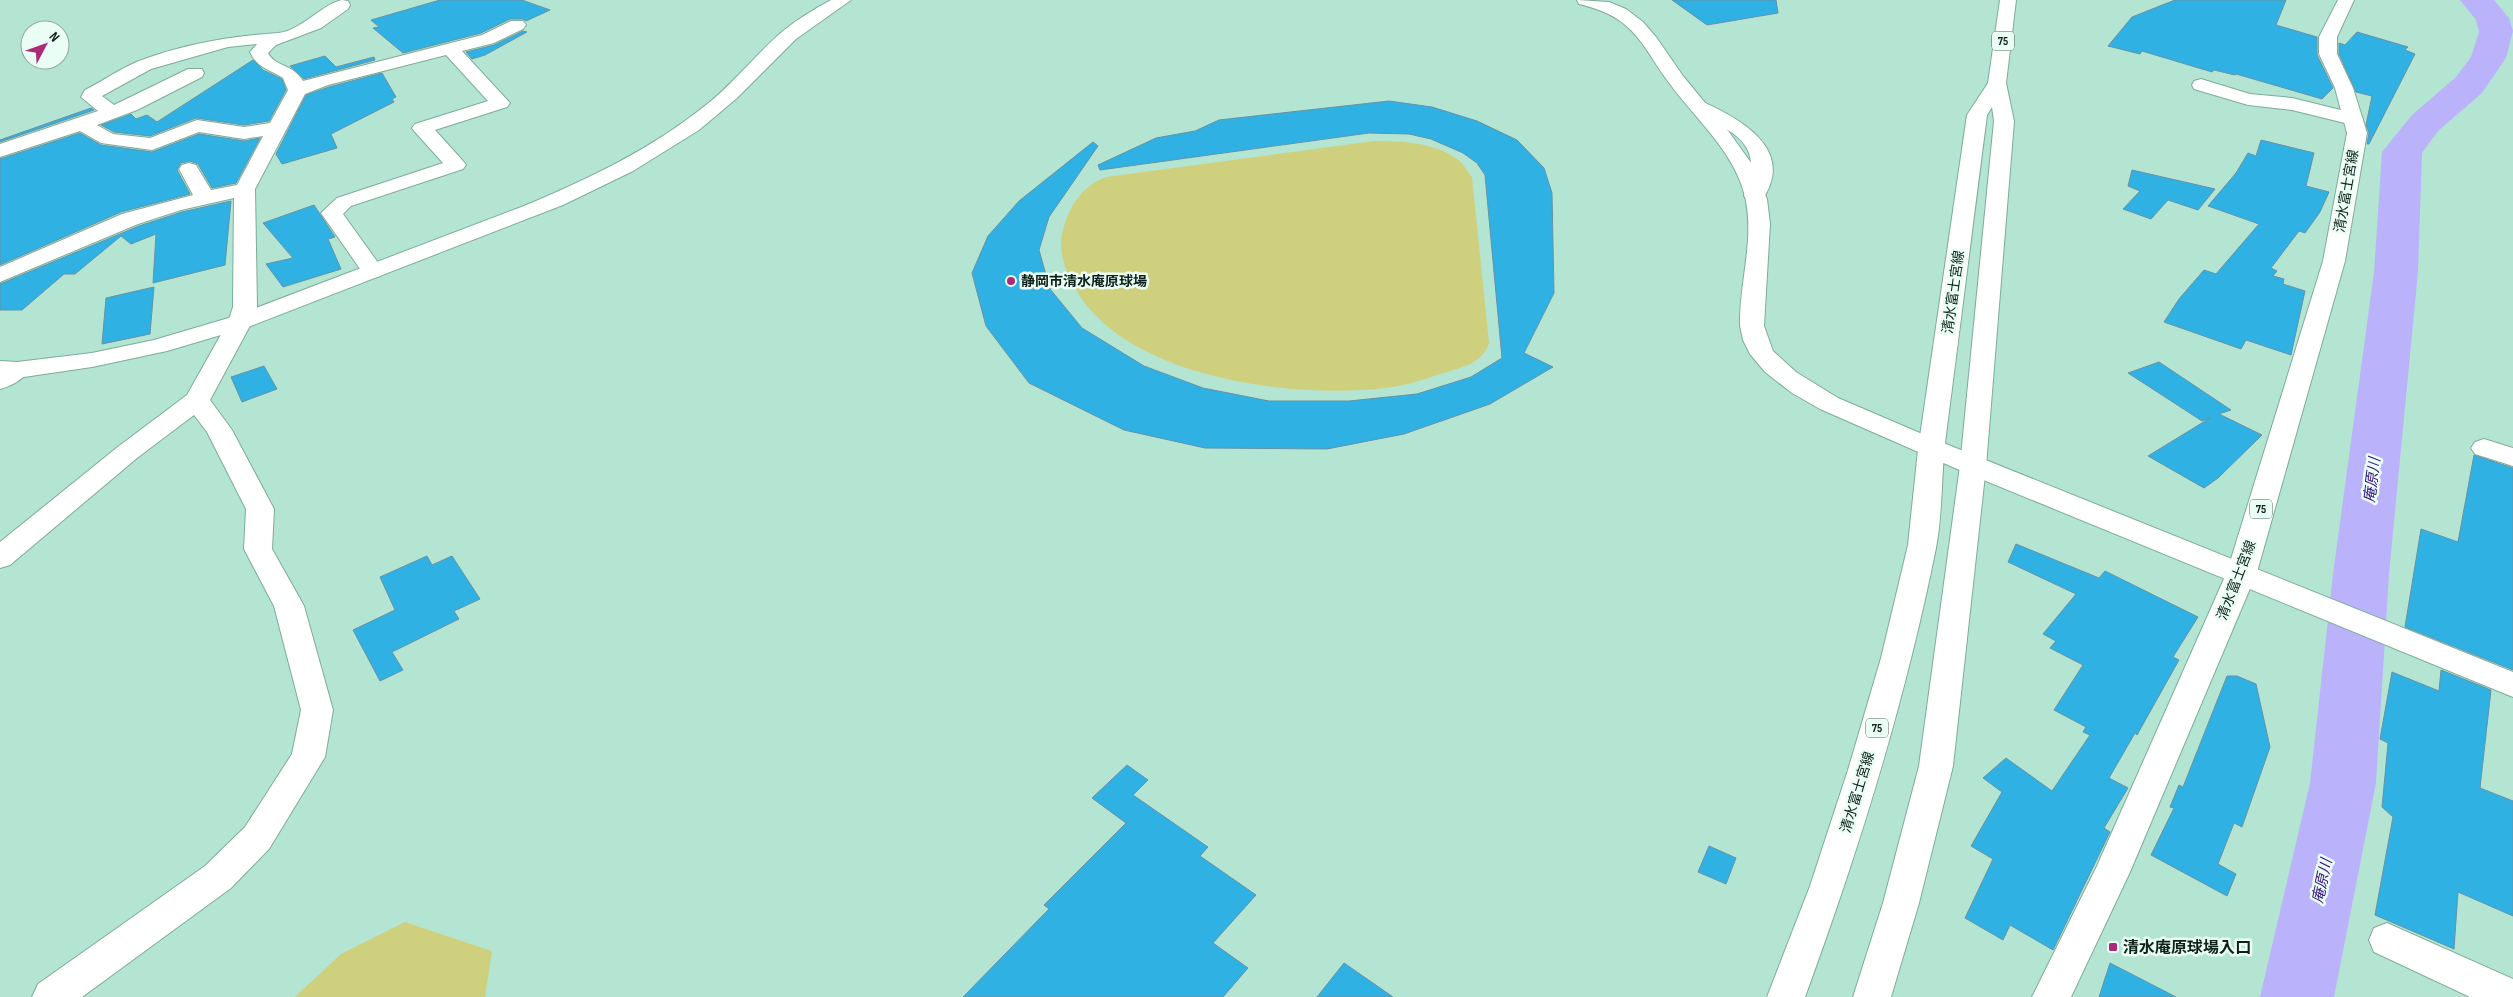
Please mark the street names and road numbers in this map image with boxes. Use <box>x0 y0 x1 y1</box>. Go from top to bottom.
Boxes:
road number: 75 <box>1992 31 2014 50</box>
street label: 清水富士宮線 <box>2331 148 2362 234</box>
street label: 清水富士宮線 <box>1939 249 1968 335</box>
road number: 75 <box>2250 499 2272 518</box>
street label: 清水富士宮線 <box>2213 538 2259 622</box>
road number: 75 <box>1866 718 1888 738</box>
street label: 清水富士宮線 <box>1837 749 1878 835</box>

